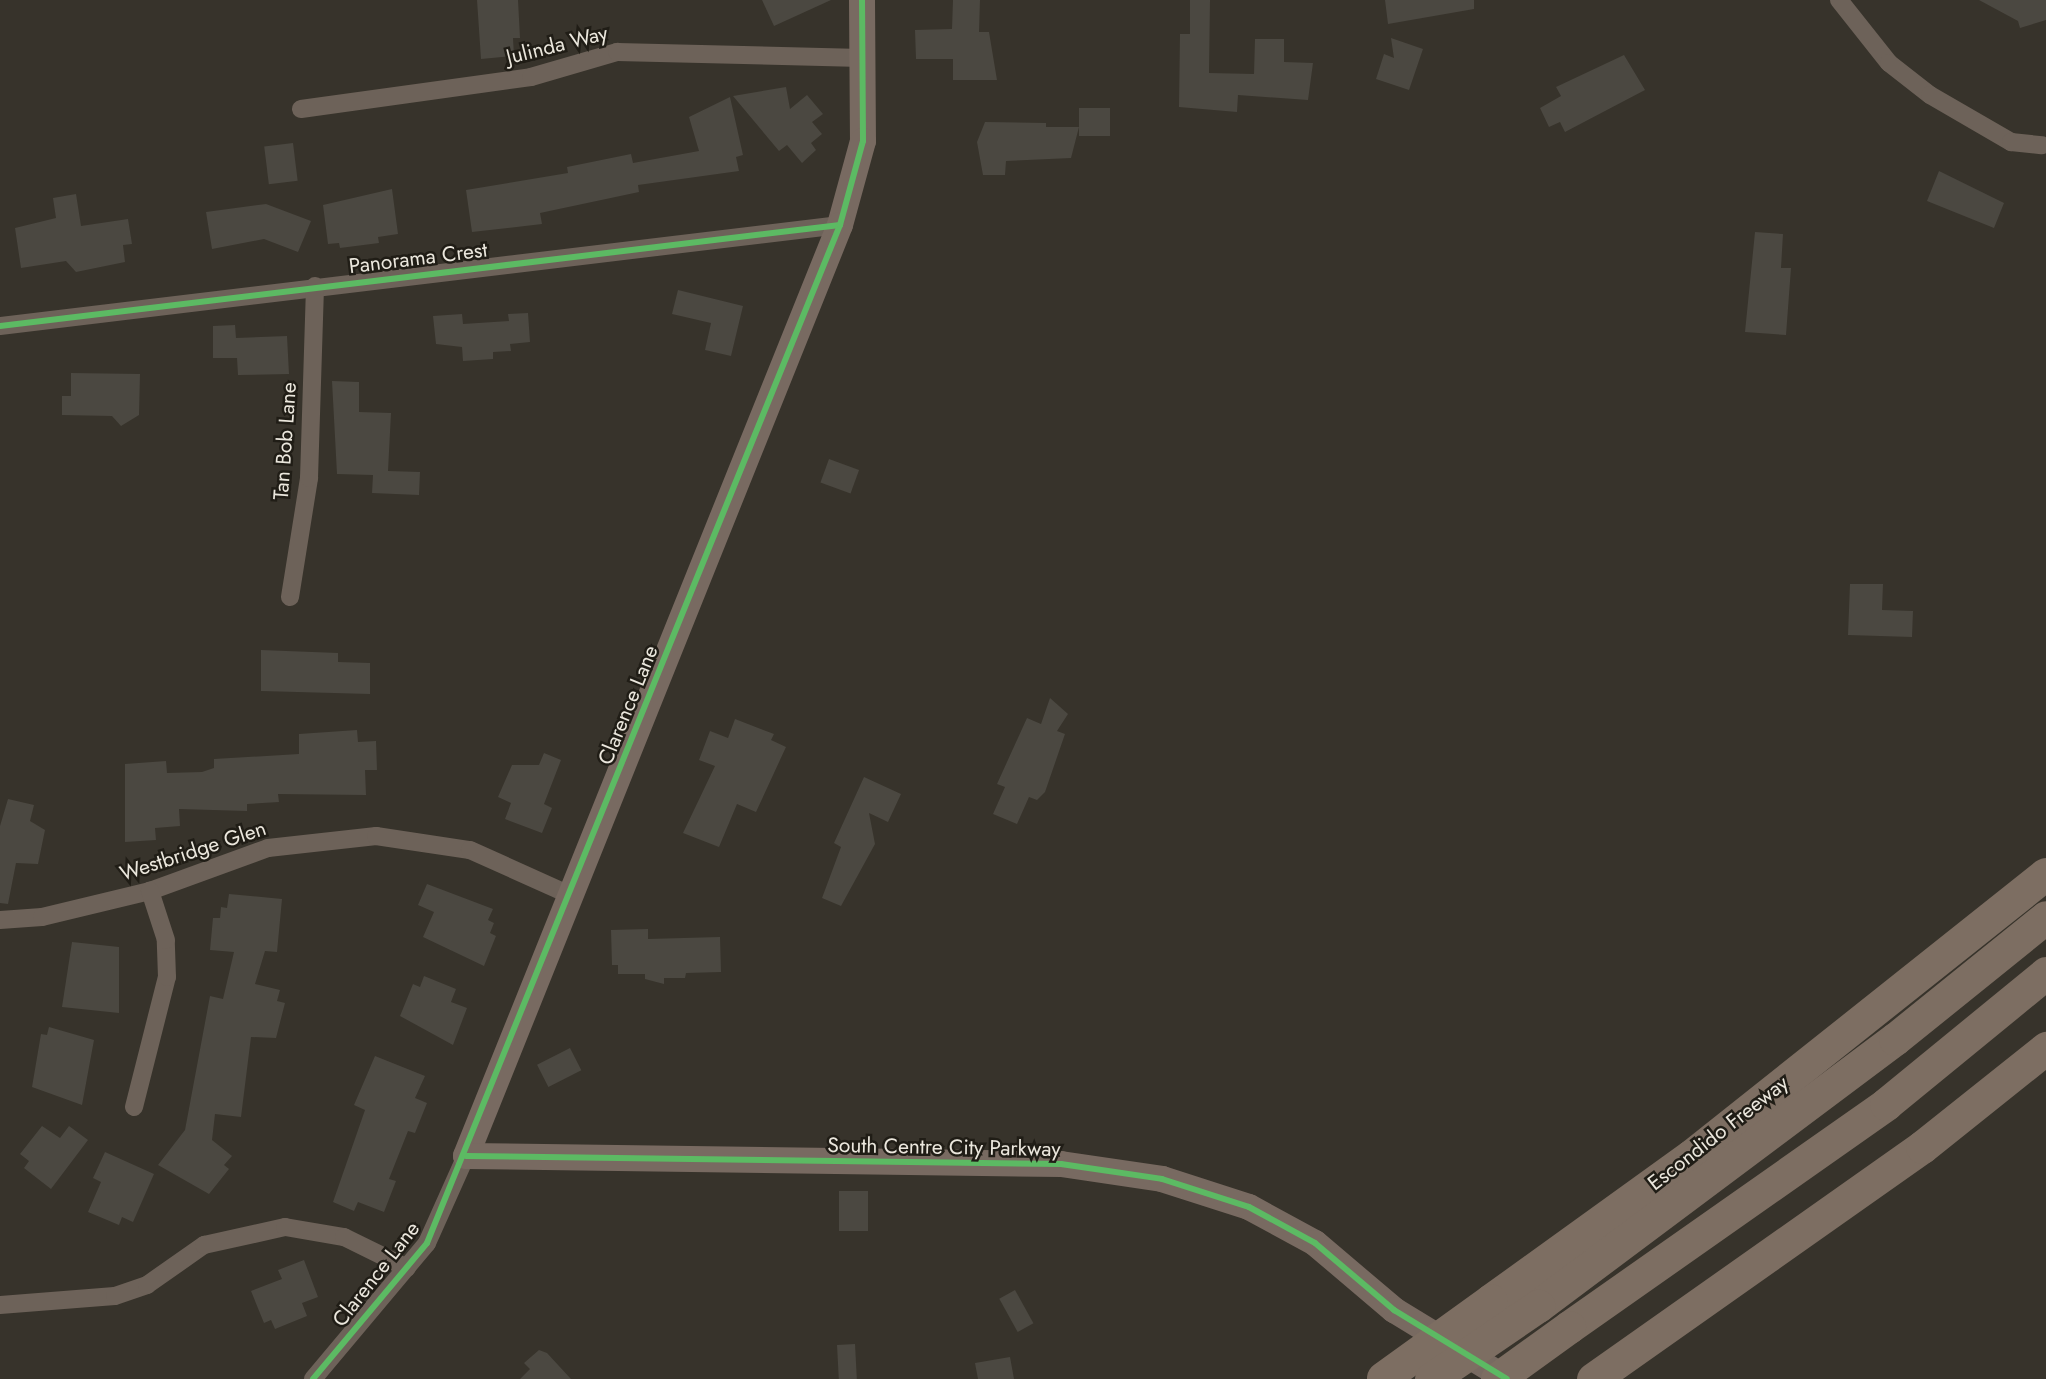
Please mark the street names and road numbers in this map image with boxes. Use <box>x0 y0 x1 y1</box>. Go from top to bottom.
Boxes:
street label: Julinda Way <box>504 20 610 70</box>
street label: Panorama Crest <box>347 237 489 279</box>
street label: Tan Bob Lane <box>268 381 302 501</box>
street label: Clarence Lane <box>593 642 663 768</box>
street label: Westbridge Glen <box>117 816 269 886</box>
street label: Escondido Freeway <box>1643 1070 1793 1196</box>
street label: South Centre City Parkway <box>827 1132 1061 1162</box>
street label: Clarence Lane <box>327 1216 425 1332</box>

